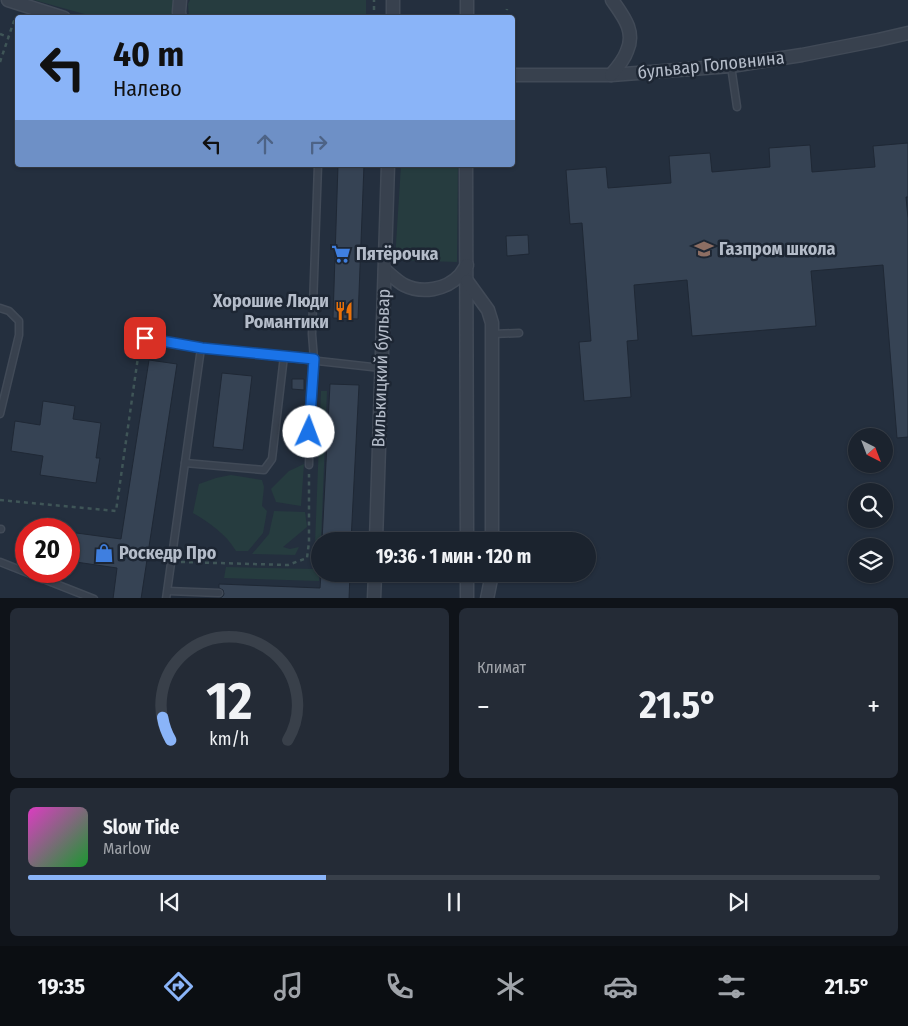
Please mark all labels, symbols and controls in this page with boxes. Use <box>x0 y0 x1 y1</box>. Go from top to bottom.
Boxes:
text: 40 m <box>113 33 184 75</box>
icon: left <box>30 35 95 100</box>
street label: бульвар Головнина <box>637 46 786 84</box>
text: Налево <box>113 75 182 102</box>
icon: left <box>198 130 226 158</box>
icon: ahead <box>251 130 279 158</box>
icon: right <box>304 130 332 158</box>
school or university icon: Газпром школа <box>693 238 715 260</box>
place label: Газпром школа <box>719 238 835 260</box>
supermarket icon: Пятёрочка <box>330 243 352 265</box>
place label: Пятёрочка <box>356 243 438 265</box>
street label: Вилькицкий бульвар <box>367 288 395 448</box>
place label: Хорошие Люди Романтики <box>212 290 329 333</box>
restaurant icon: Хорошие Люди Романтики <box>333 300 355 322</box>
pin <box>124 317 166 359</box>
icon: arrive <box>131 324 159 352</box>
position arrow <box>282 405 334 457</box>
north arrow <box>848 428 892 472</box>
map controls <box>848 428 893 583</box>
button: search <box>848 483 893 528</box>
speed limit sign: 20 <box>15 518 80 583</box>
button: layers <box>848 538 893 583</box>
shop icon: Роскедр Про <box>93 542 115 564</box>
place label: Роскедр Про <box>119 542 217 564</box>
text: 19:36 · 1 мин · 120 m <box>376 545 531 568</box>
text: Климат <box>477 658 526 677</box>
text: 12 <box>206 670 253 733</box>
text: 21.5° <box>639 682 718 728</box>
text: − <box>477 690 490 723</box>
text: + <box>867 690 880 723</box>
text: km/h <box>210 728 249 750</box>
text: Slow Tide <box>103 816 179 839</box>
text: Marlow <box>103 839 151 858</box>
icon: previous <box>156 888 184 916</box>
icon: pause <box>440 888 468 916</box>
icon: next <box>724 888 752 916</box>
icon: directions <box>161 969 196 1004</box>
icon: music <box>271 969 306 1004</box>
icon: phone <box>382 969 417 1004</box>
icon: climate <box>493 969 528 1004</box>
icon: car <box>603 969 638 1004</box>
icon: filters <box>714 969 749 1004</box>
text: 19:35 <box>38 973 85 1000</box>
text: 21.5° <box>825 973 870 1000</box>

